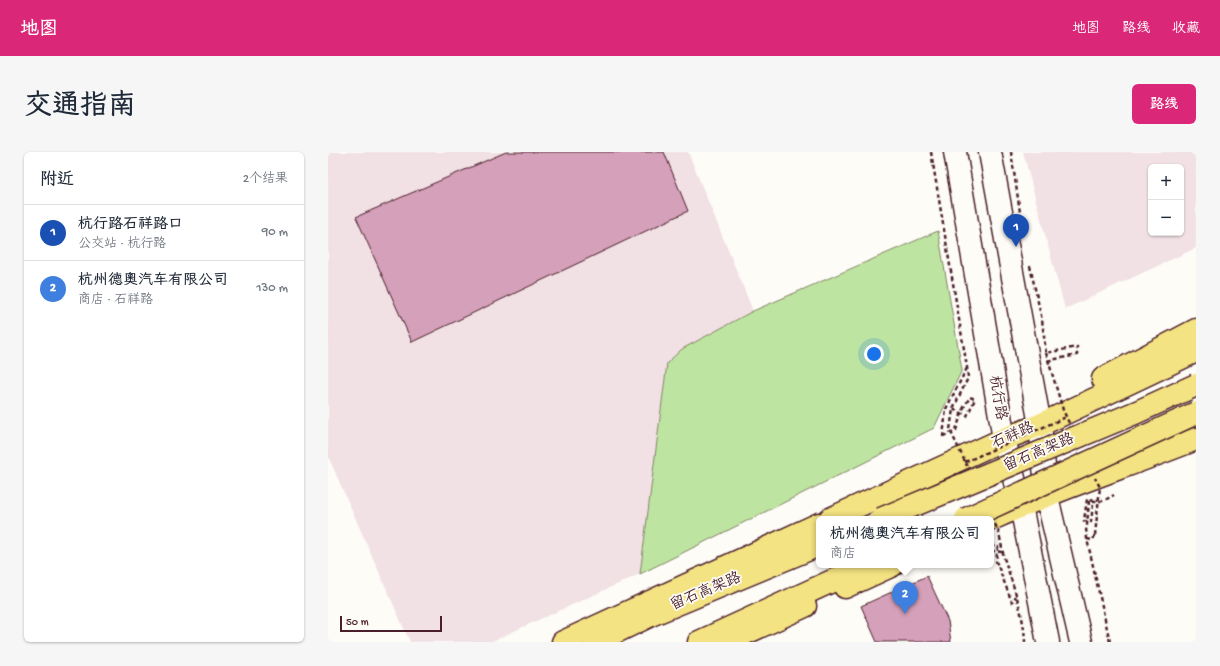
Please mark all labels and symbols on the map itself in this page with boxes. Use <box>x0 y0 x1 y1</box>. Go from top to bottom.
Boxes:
pin: 1 <box>1003 214 1029 247</box>
your location <box>864 344 884 364</box>
street label: 杭行路 <box>984 374 1011 422</box>
street label: 石祥路 <box>989 419 1037 453</box>
street label: 留石高架路 <box>1001 430 1077 476</box>
street label: 留石高架路 <box>668 569 744 615</box>
pin: 2 <box>892 581 918 614</box>
scale bar <box>340 614 442 633</box>

